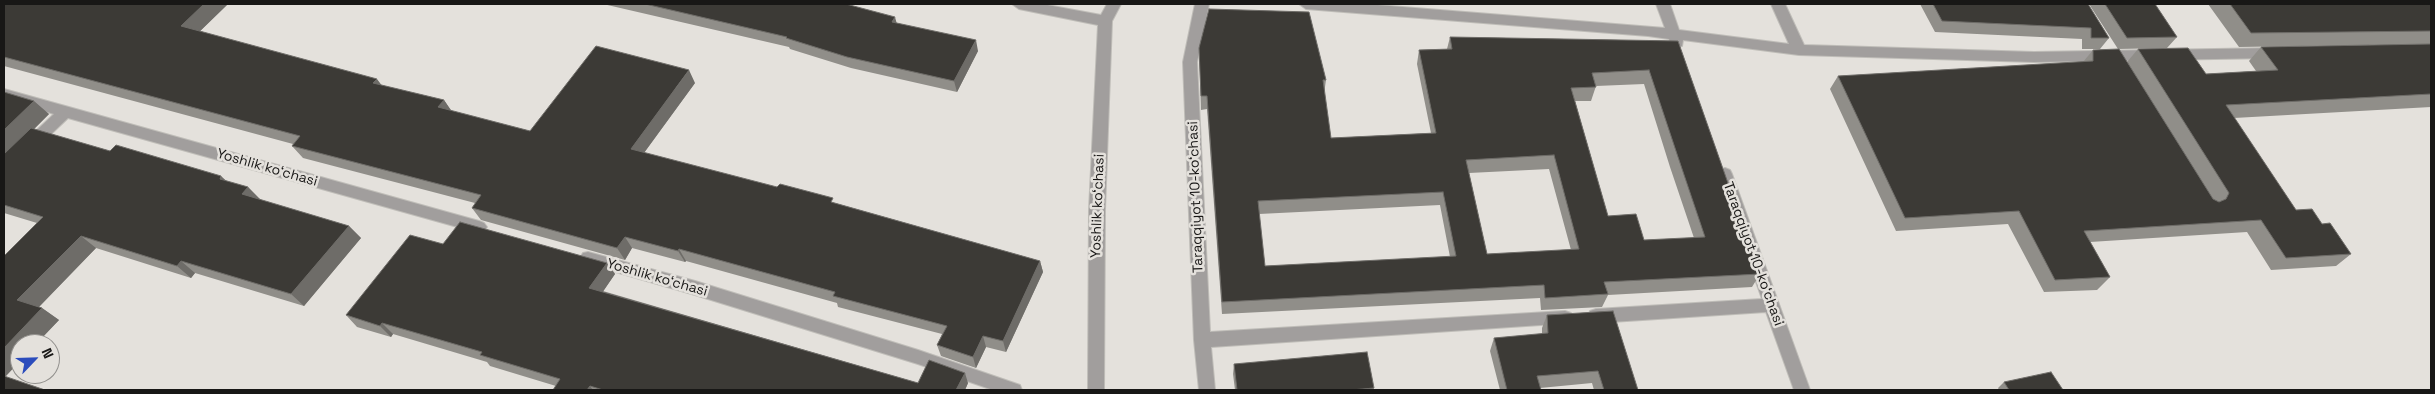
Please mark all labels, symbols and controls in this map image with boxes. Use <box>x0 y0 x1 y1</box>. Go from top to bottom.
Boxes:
street label: Taraqqiyot 10-koʻchasi <box>1185 121 1207 273</box>
street label: Yoshlik koʻchasi <box>215 146 319 190</box>
street label: Yoshlik koʻchasi <box>1088 154 1108 258</box>
street label: Taraqqiyot 10-koʻchasi <box>1719 180 1787 328</box>
street label: Yoshlik koʻchasi <box>605 256 709 300</box>
north arrow <box>10 334 60 384</box>
text: N <box>38 345 58 361</box>

